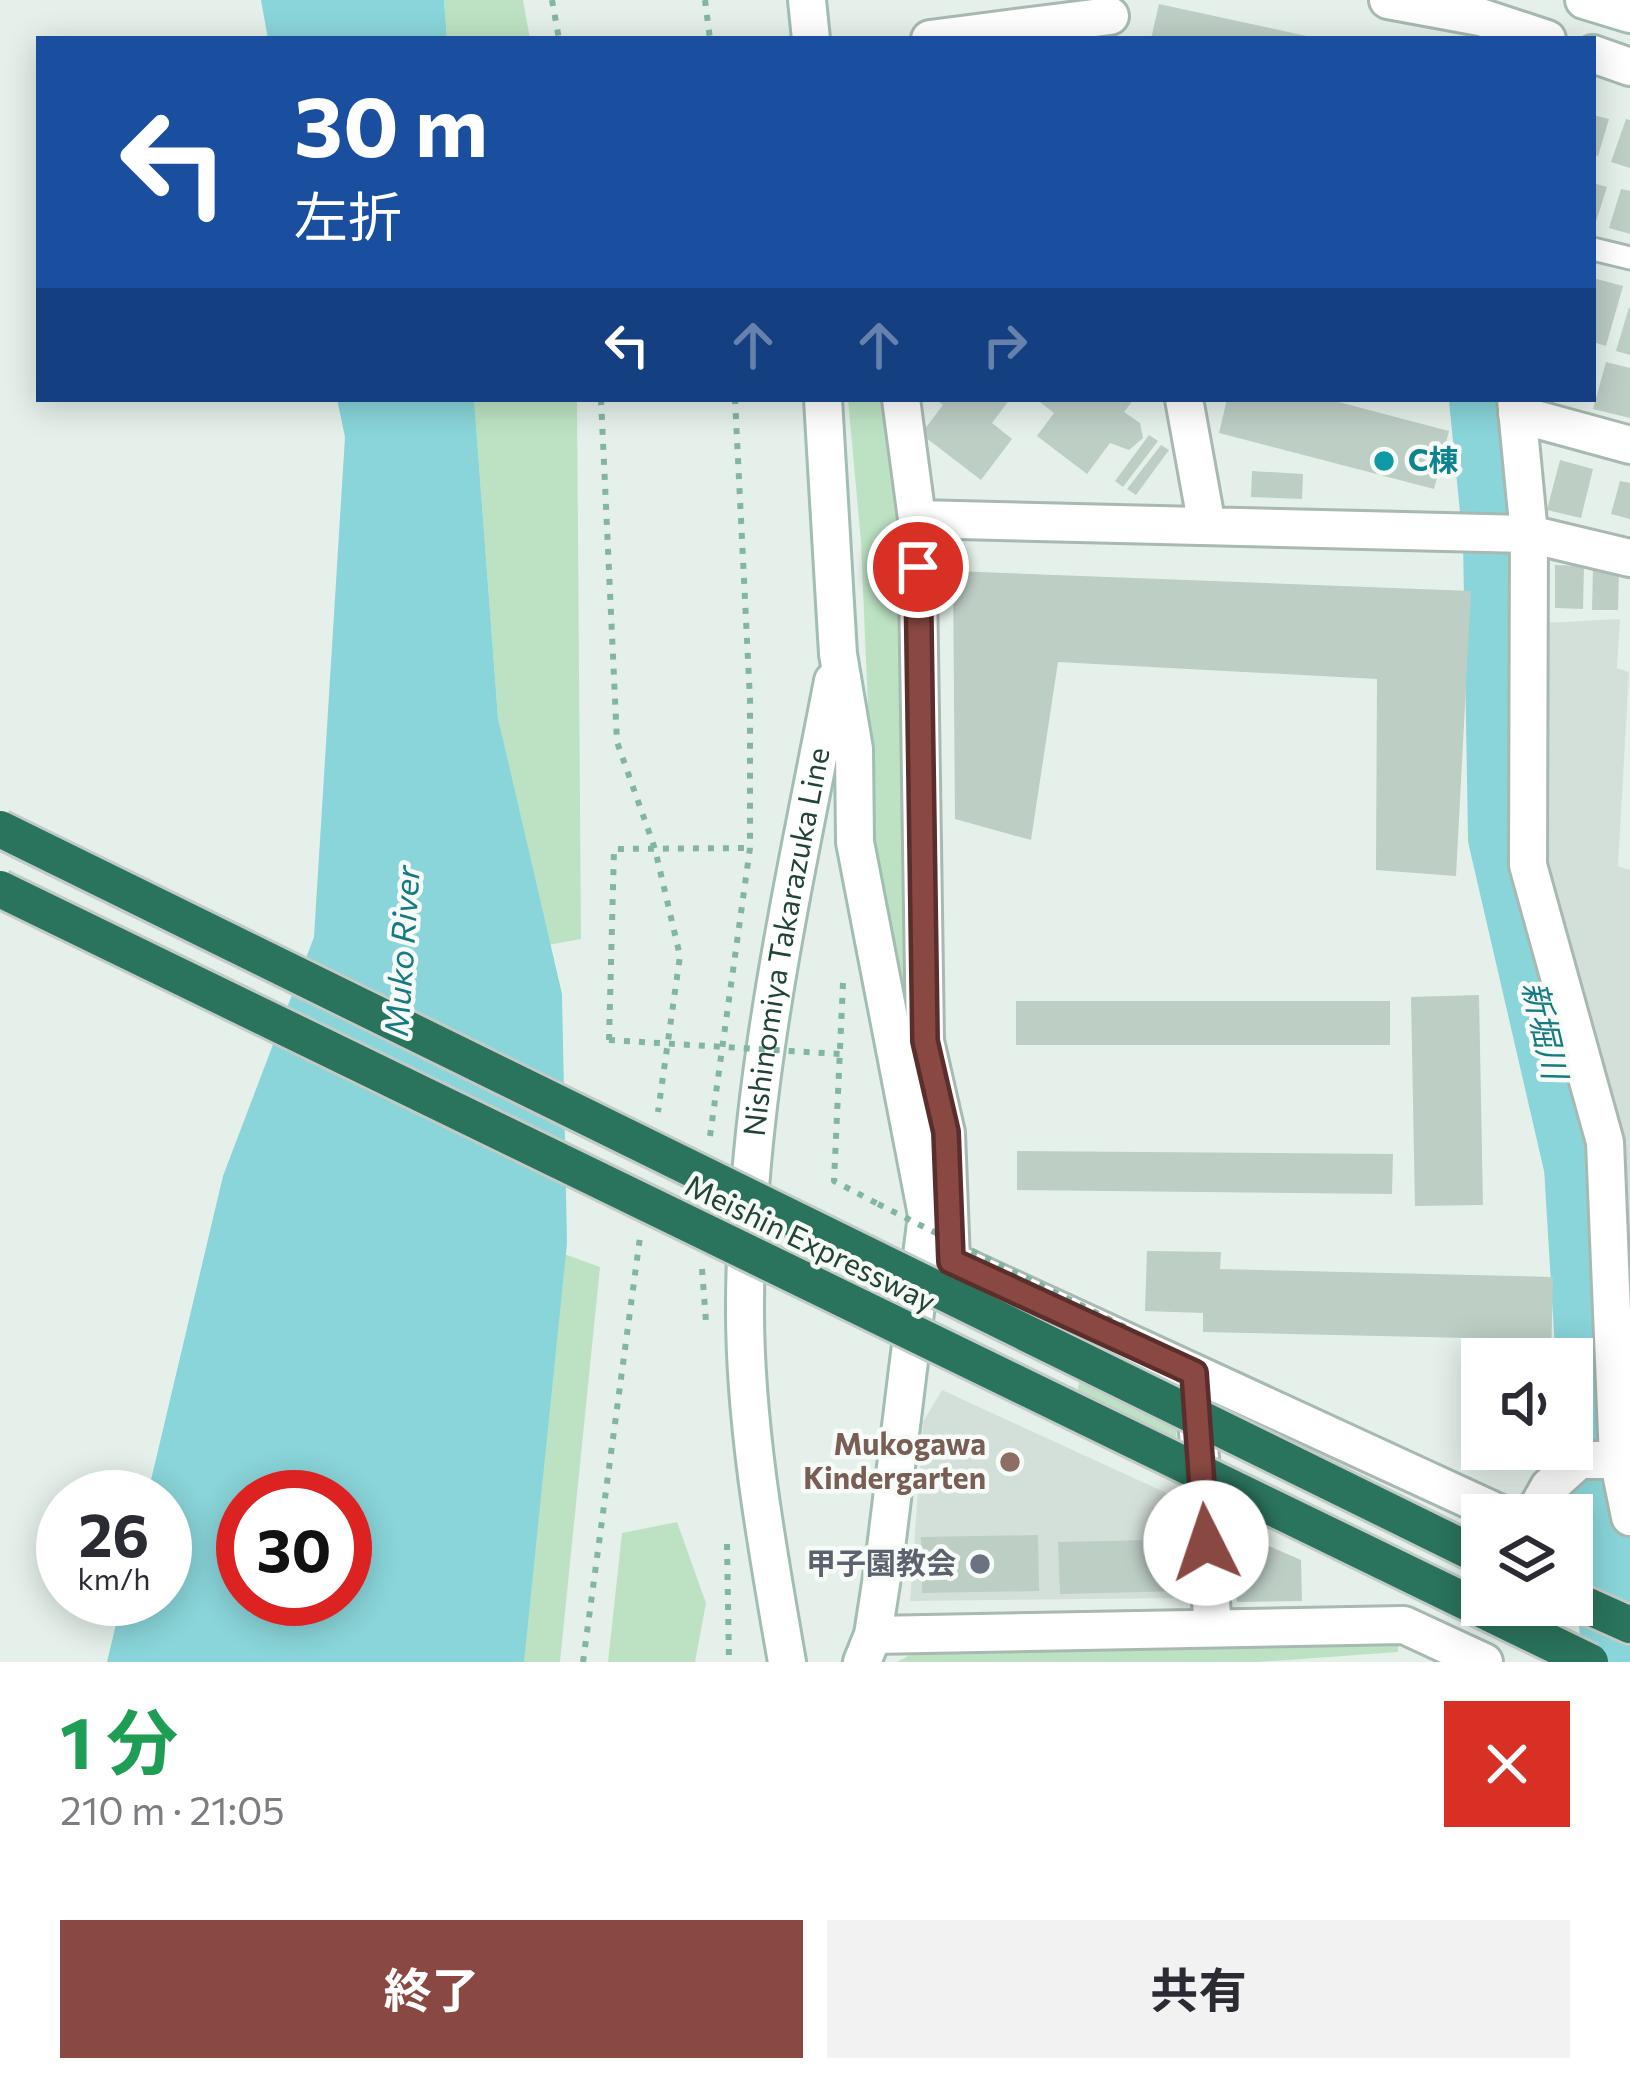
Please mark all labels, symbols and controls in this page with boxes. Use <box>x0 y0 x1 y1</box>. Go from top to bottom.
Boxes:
text: 30 m <box>294 72 488 174</box>
icon: left <box>96 84 252 240</box>
text: 左折 <box>294 182 402 248</box>
icon: left <box>594 312 660 378</box>
icon: ahead <box>720 312 786 378</box>
icon: ahead <box>846 312 912 378</box>
icon: right <box>972 312 1038 378</box>
place label: C棟 <box>1408 440 1459 477</box>
marker: C棟 <box>1371 448 1397 474</box>
pin <box>867 516 969 618</box>
icon: arrive <box>885 534 951 600</box>
street label: Nishinomiya Takarazuka Line <box>734 744 836 1138</box>
water label: Muko River <box>374 862 427 1038</box>
water label: 新堀川 <box>1515 977 1578 1085</box>
street label: Meishin Expressway <box>680 1165 942 1318</box>
map controls <box>1461 1338 1593 1626</box>
button: sound <box>1461 1338 1593 1470</box>
place label: Mukogawa Kindergarten <box>803 1424 986 1495</box>
marker: Mukogawa Kindergarten <box>997 1449 1023 1475</box>
speed limit sign: 30 <box>216 1470 372 1626</box>
position arrow <box>1143 1480 1269 1606</box>
button: layers <box>1461 1494 1593 1626</box>
text: 26 <box>79 1496 149 1569</box>
place label: 甲子園教会 <box>806 1543 956 1580</box>
marker: 甲子園教会 <box>967 1551 993 1577</box>
text: km/h <box>78 1559 150 1596</box>
text: 1 分 <box>60 1696 178 1784</box>
button: close <box>1444 1701 1570 1827</box>
text: 210 m · 21:05 <box>60 1785 285 1833</box>
button: 終了 <box>60 1920 803 2058</box>
button: 共有 <box>827 1920 1570 2058</box>

